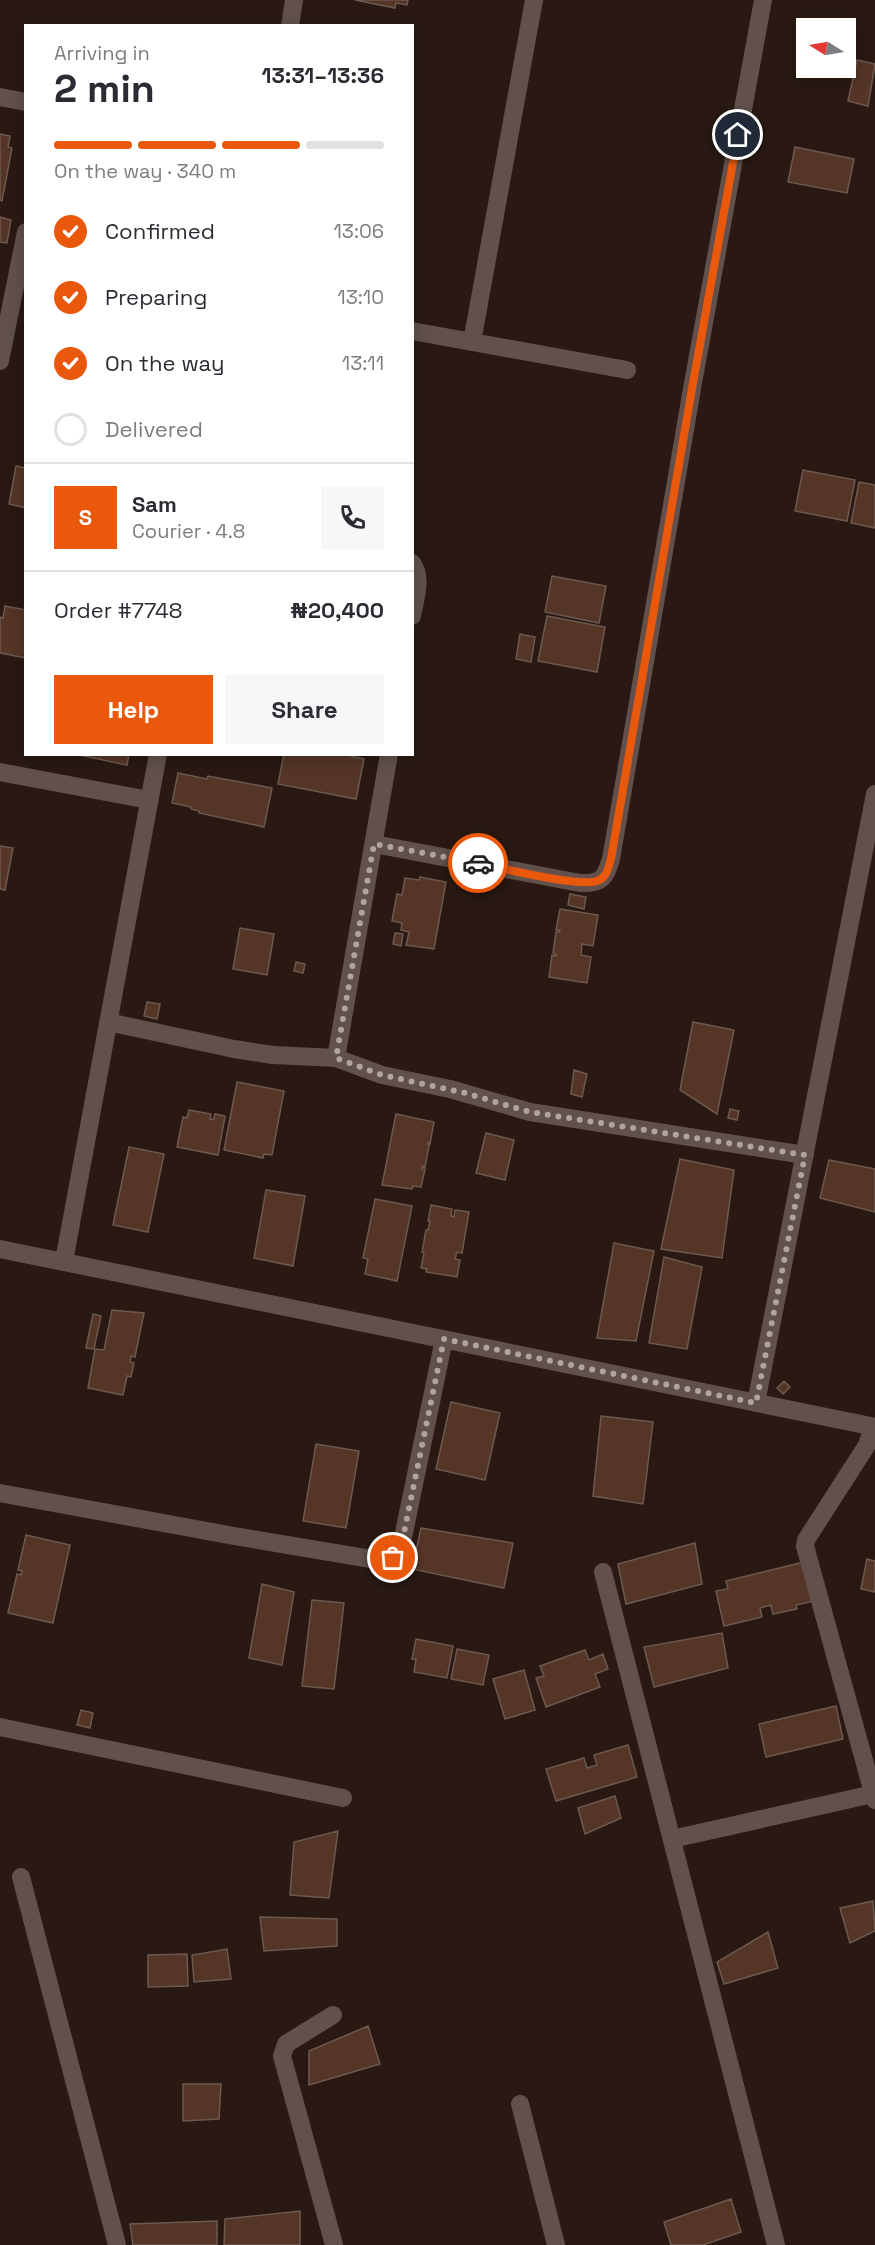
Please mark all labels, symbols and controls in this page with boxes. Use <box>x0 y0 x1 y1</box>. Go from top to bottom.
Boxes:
north arrow <box>796 18 856 78</box>
map controls <box>796 18 856 78</box>
text: Arriving in <box>54 40 150 66</box>
text: 13:31–13:36 <box>262 61 384 89</box>
text: 2 min <box>54 64 155 113</box>
pin <box>712 109 763 160</box>
icon: home <box>721 118 754 151</box>
text: On the way · 340 m <box>54 158 236 184</box>
icon: check <box>54 215 87 248</box>
text: Confirmed <box>105 217 215 245</box>
text: 13:06 <box>333 218 384 244</box>
icon: check <box>54 281 87 314</box>
text: Preparing <box>105 283 207 311</box>
text: 13:10 <box>337 284 384 310</box>
icon: check <box>54 347 87 380</box>
text: On the way <box>105 349 224 377</box>
text: 13:11 <box>342 350 384 376</box>
text: Delivered <box>105 415 203 443</box>
button: phone <box>321 486 384 549</box>
text: Sam <box>132 490 177 518</box>
text: S <box>79 503 92 531</box>
text: Courier · 4.8 <box>132 518 245 544</box>
text: Order #7748 <box>54 596 183 624</box>
text: ₦20,400 <box>290 596 384 624</box>
button: Help <box>54 675 213 744</box>
button: Share <box>225 675 384 744</box>
courier <box>448 833 508 893</box>
icon: car <box>462 847 495 880</box>
pin <box>367 1532 418 1583</box>
icon: bag <box>376 1541 409 1574</box>

